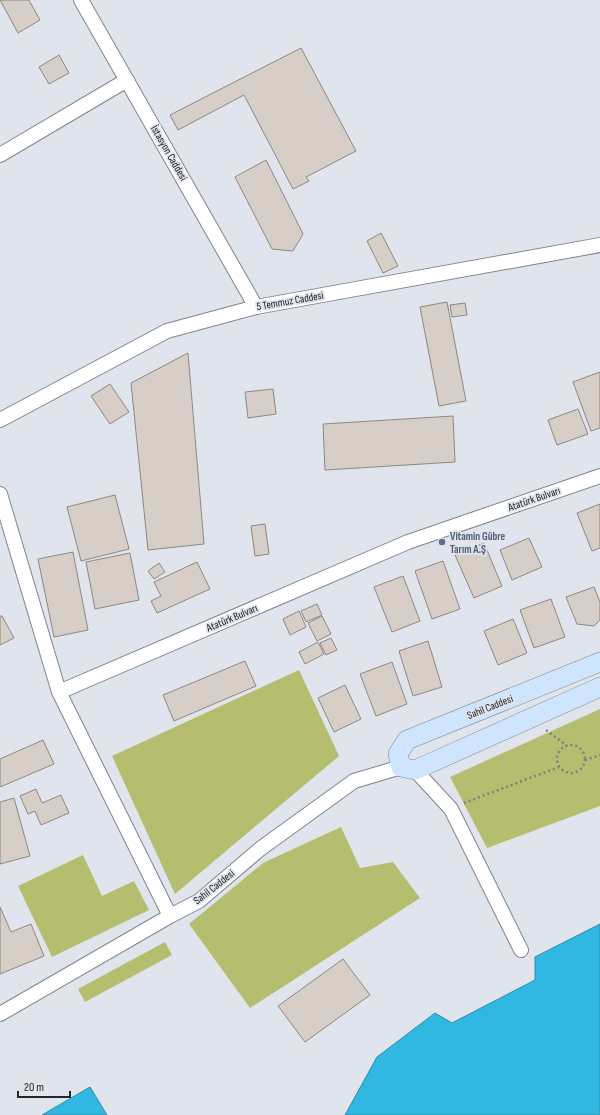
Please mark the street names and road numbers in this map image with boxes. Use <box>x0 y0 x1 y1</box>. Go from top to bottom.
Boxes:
street label: İstasyon Caddesi <box>148 122 191 183</box>
street label: 5 Temmuz Caddesi <box>256 289 324 313</box>
street label: Atatürk Bulvarı <box>505 484 562 514</box>
street label: Atatürk Bulvarı <box>203 601 260 635</box>
street label: Sahil Caddesi <box>465 692 515 722</box>
street label: Sahil Caddesi <box>191 867 237 907</box>

